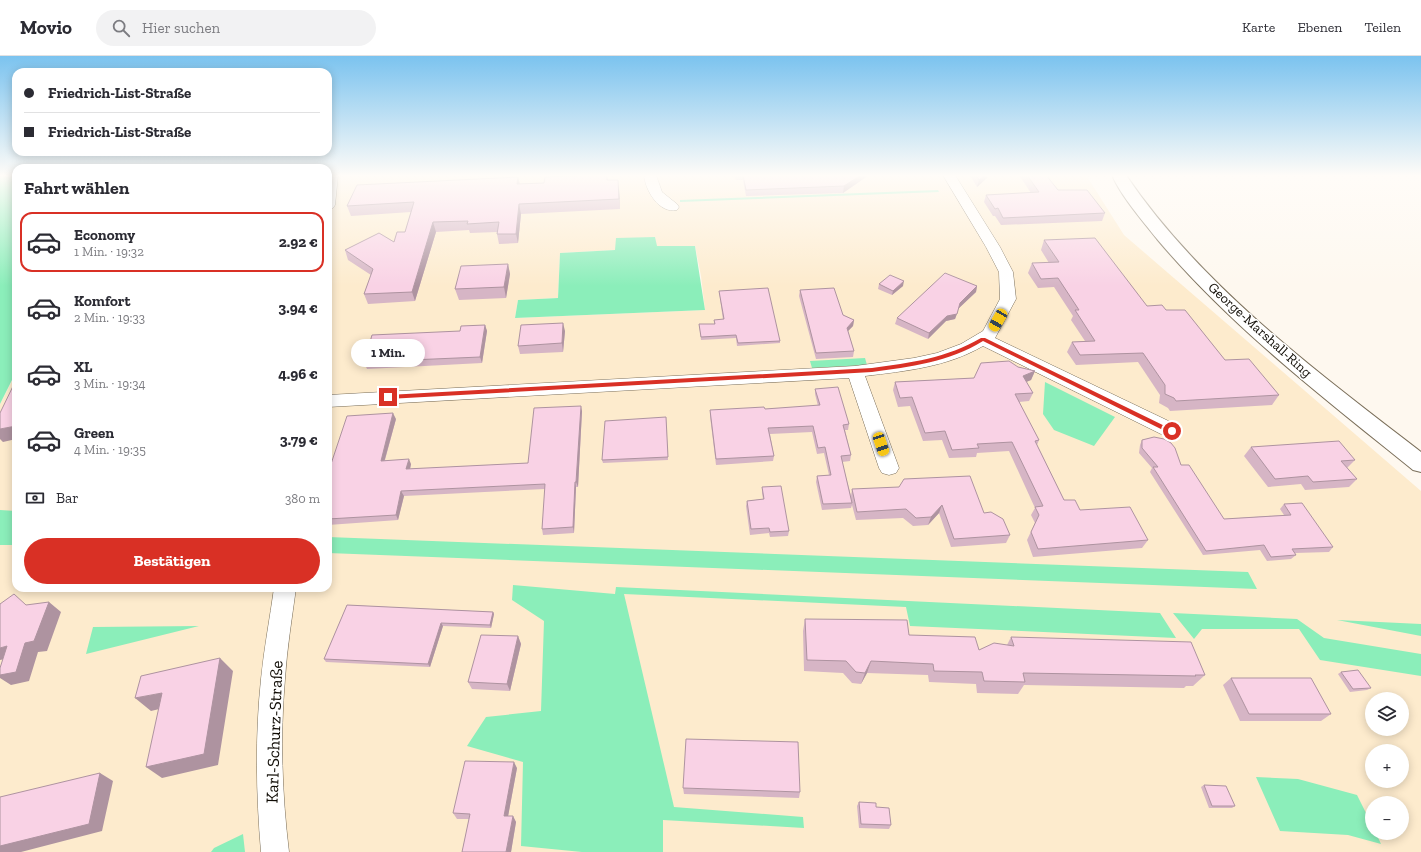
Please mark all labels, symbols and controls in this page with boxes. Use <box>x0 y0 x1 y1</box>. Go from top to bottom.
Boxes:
search box <box>96 10 376 46</box>
text: Movio <box>20 16 72 39</box>
icon: search <box>110 17 132 39</box>
text: Hier suchen <box>142 19 220 37</box>
text: Karte <box>1242 19 1275 36</box>
text: Ebenen <box>1297 19 1342 36</box>
text: Teilen <box>1364 19 1401 36</box>
text: Friedrich-List-Straße <box>48 84 191 102</box>
text: Friedrich-List-Straße <box>48 123 191 141</box>
text: Fahrt wählen <box>24 177 129 199</box>
icon: car <box>26 224 62 260</box>
text: Economy <box>74 226 135 244</box>
text: 2.92 € <box>279 233 318 251</box>
text: 1 Min. · 19:32 <box>74 244 144 259</box>
street label: George-Marshall-Ring <box>1205 279 1316 381</box>
icon: car <box>26 290 62 326</box>
text: Komfort <box>74 292 130 310</box>
text: 3.94 € <box>278 299 318 317</box>
car <box>987 307 1009 333</box>
text: 2 Min. · 19:33 <box>74 310 145 325</box>
callout: 1 Min. <box>351 339 425 367</box>
text: 1 Min. <box>371 345 405 360</box>
icon: car <box>26 356 62 392</box>
text: XL <box>74 358 92 376</box>
text: 4.96 € <box>278 365 318 383</box>
text: 3 Min. · 19:34 <box>74 376 146 391</box>
route end <box>379 388 397 406</box>
icon: car <box>26 422 62 458</box>
route start <box>1163 422 1181 440</box>
text: Green <box>74 424 114 442</box>
text: 3.79 € <box>280 431 318 449</box>
car <box>871 431 891 457</box>
text: 4 Min. · 19:35 <box>74 442 146 457</box>
icon: cash <box>24 487 46 509</box>
text: Bar <box>56 489 79 507</box>
text: 380 m <box>285 491 320 506</box>
button: Bestätigen <box>24 538 320 584</box>
street label: Karl-Schurz-Straße <box>262 660 286 804</box>
map controls <box>1365 692 1409 840</box>
button: layers <box>1365 692 1409 736</box>
button: + <box>1365 744 1409 788</box>
button: − <box>1365 796 1409 840</box>

